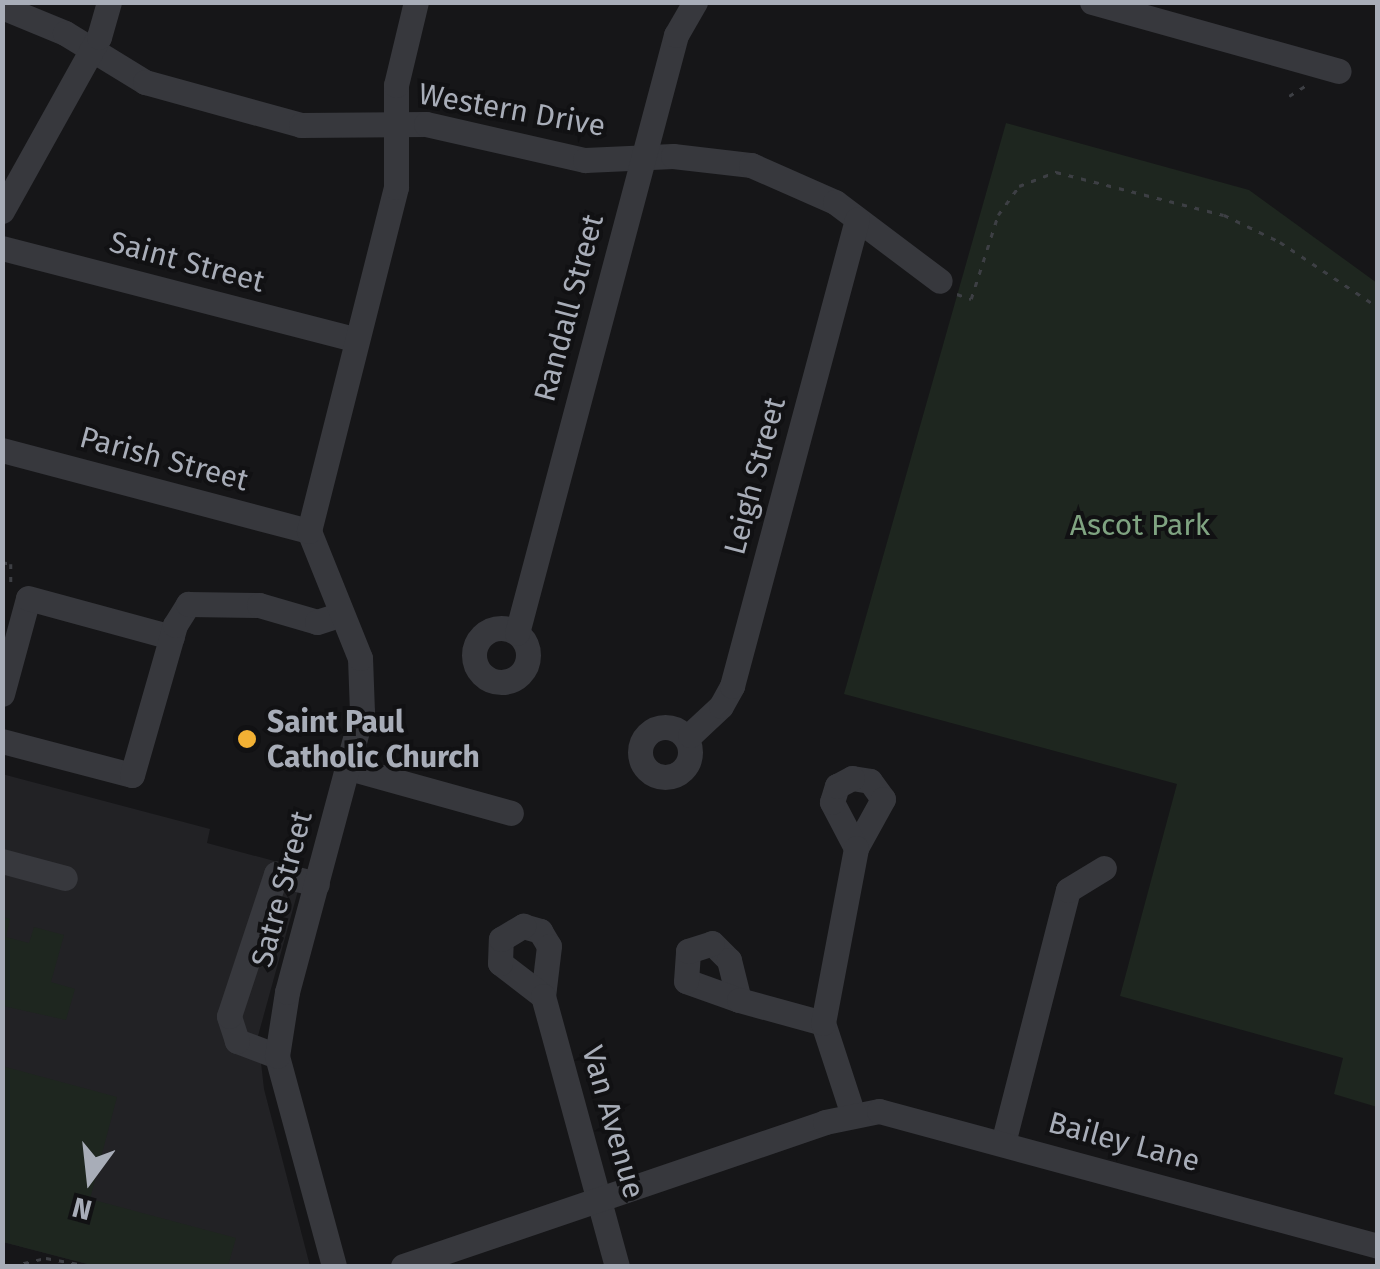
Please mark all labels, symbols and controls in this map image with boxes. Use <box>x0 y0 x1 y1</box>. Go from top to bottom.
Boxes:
street label: Western Drive <box>416 76 608 144</box>
street label: Randall Street <box>527 210 611 406</box>
street label: Saint Street <box>106 224 268 300</box>
street label: Leigh Street <box>717 393 793 559</box>
street label: Parish Street <box>76 419 252 499</box>
park label: Ascot Park <box>1070 507 1210 543</box>
place label: Saint Paul Catholic Church <box>267 704 480 774</box>
marker: Saint Paul Catholic Church <box>236 728 258 750</box>
street label: Satre Street <box>244 807 320 971</box>
street label: Van Avenue <box>574 1042 652 1202</box>
street label: Bailey Lane <box>1044 1104 1204 1180</box>
north arrow <box>40 1129 140 1229</box>
text: N <box>69 1190 95 1227</box>

